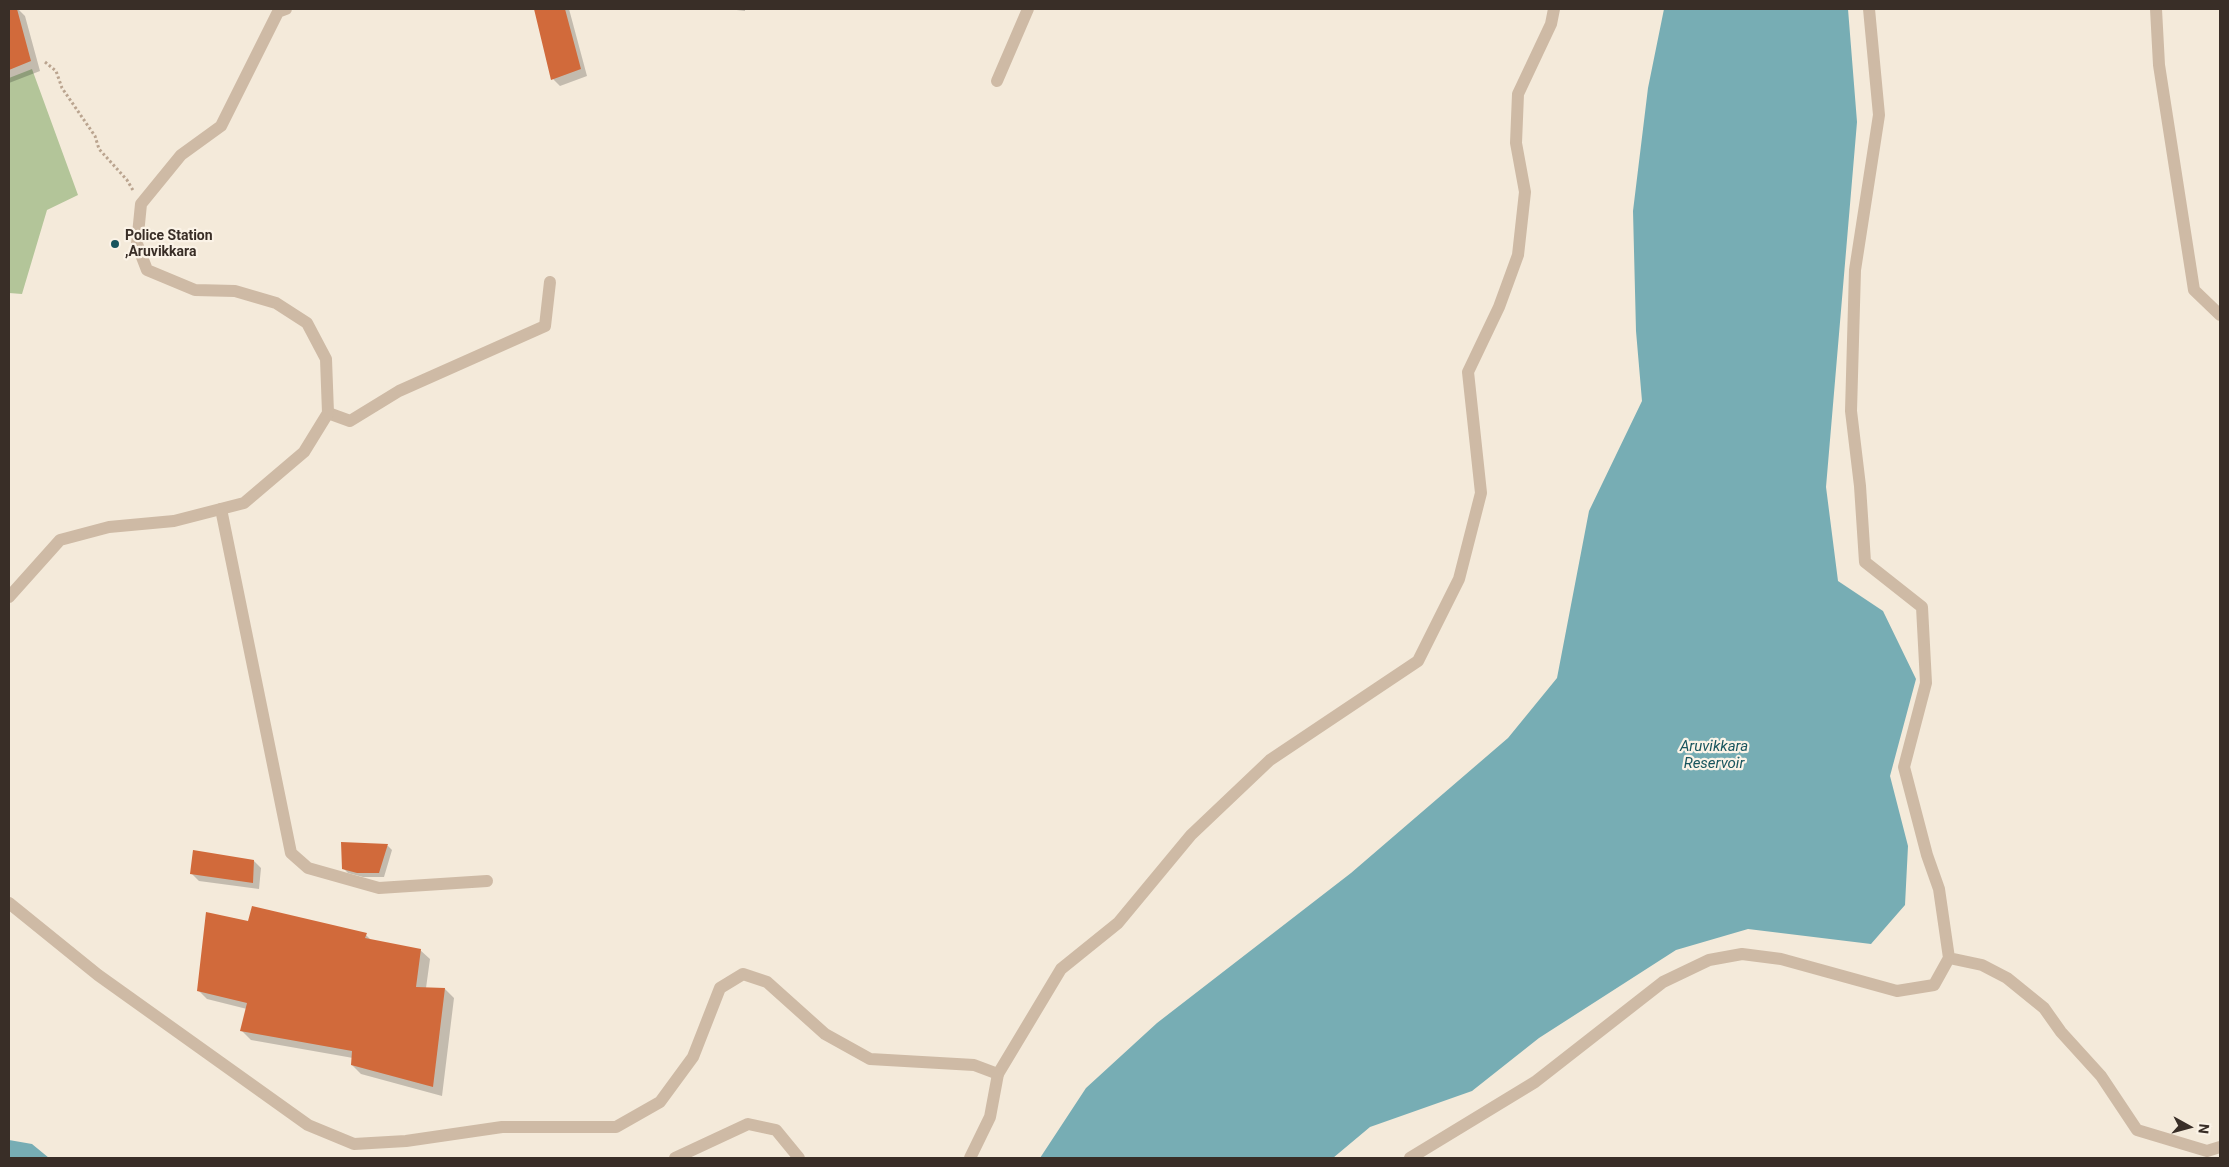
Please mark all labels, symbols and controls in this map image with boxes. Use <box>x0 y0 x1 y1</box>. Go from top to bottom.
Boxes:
place label: Police Station ,Aruvikkara <box>125 228 213 260</box>
marker: Police Station ,Aruvikkara <box>109 238 121 250</box>
water label: Aruvikkara Reservoir <box>1680 738 1748 773</box>
north arrow <box>2164 1102 2214 1152</box>
text: N <box>2195 1123 2212 1135</box>

